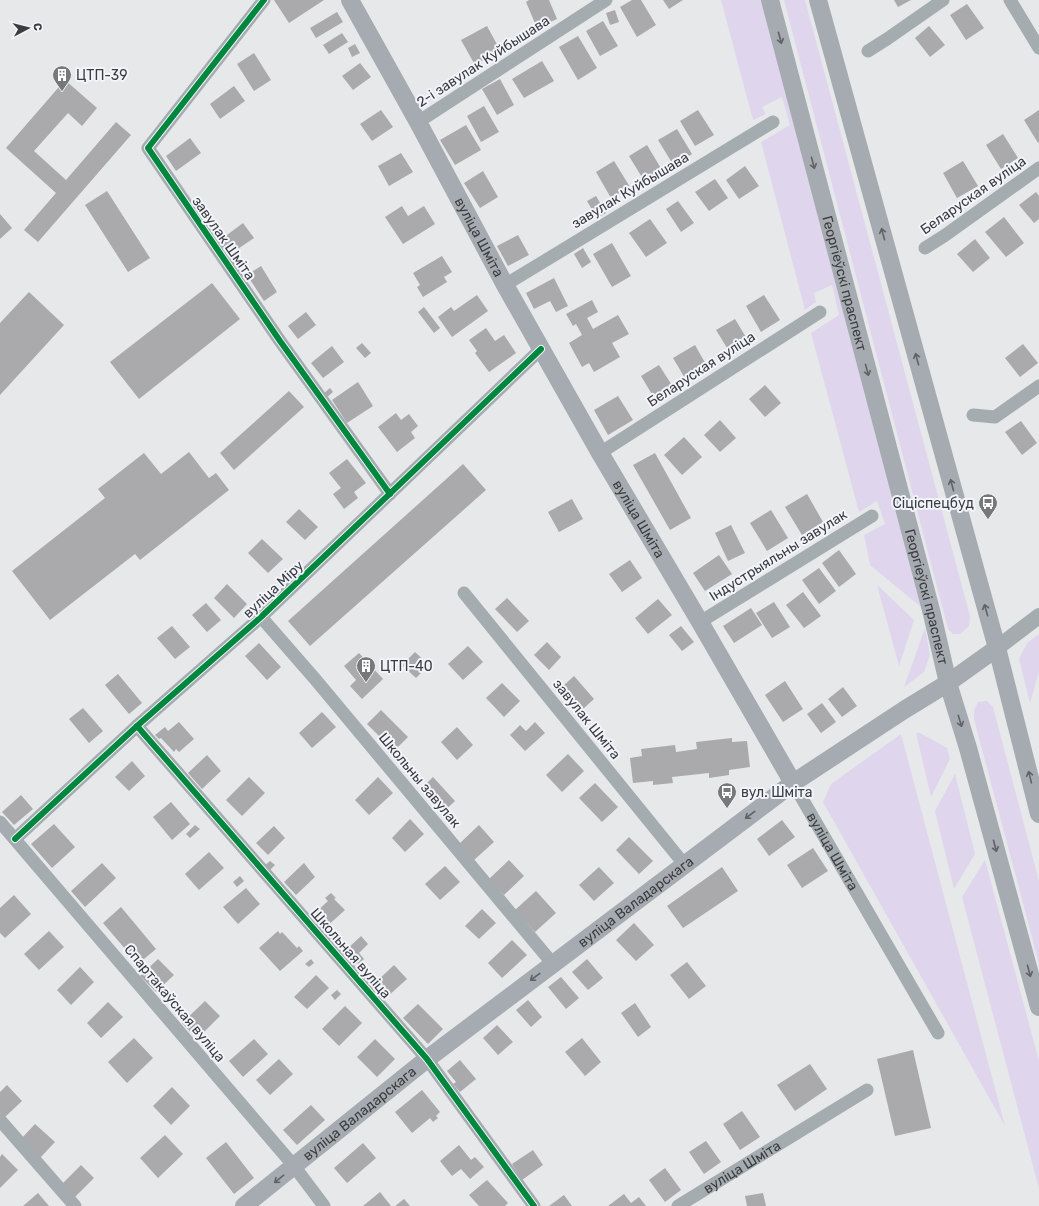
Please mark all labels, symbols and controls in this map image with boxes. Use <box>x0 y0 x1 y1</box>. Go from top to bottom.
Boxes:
north arrow <box>8 8 48 48</box>
street label: 2-і завулак Куйбышава <box>414 12 553 111</box>
text: С <box>31 22 44 32</box>
one-way arrow <box>776 31 784 44</box>
building icon: ЦТП-39 <box>51 64 73 92</box>
place label: ЦТП-39 <box>76 67 127 84</box>
street label: завулак Куйбышава <box>569 149 692 232</box>
street label: Беларуская вуліца <box>917 153 1029 238</box>
one-way arrow <box>810 157 817 170</box>
street label: завулак Шміта <box>189 193 259 283</box>
street label: вуліца Шміта <box>451 195 507 280</box>
street label: Георгіеўскі праспект <box>818 214 870 353</box>
one-way arrow <box>879 228 886 241</box>
street label: Беларуская вуліца <box>644 328 758 411</box>
one-way arrow <box>913 353 920 366</box>
one-way arrow <box>864 364 872 377</box>
street label: вуліца Шміта <box>609 477 668 561</box>
one-way arrow <box>948 479 955 492</box>
bus stop icon: Сіціспецбуд <box>977 492 999 520</box>
place label: Сіціспецбуд <box>893 495 974 512</box>
street label: Індустрыяльны завулак <box>706 506 851 605</box>
street label: Георгіеўскі праспект <box>901 527 951 666</box>
street label: вуліца Міру <box>240 557 307 622</box>
one-way arrow <box>982 604 990 617</box>
building icon: ЦТП-40 <box>355 655 377 683</box>
place label: ЦТП-40 <box>380 658 433 675</box>
street label: завулак Шміта <box>549 676 624 763</box>
one-way arrow <box>957 714 964 727</box>
street label: Школьны завулак <box>375 729 465 832</box>
one-way arrow <box>1025 770 1033 783</box>
bus stop icon: вул. Шміта <box>716 781 738 809</box>
place label: вул. Шміта <box>741 784 812 801</box>
street label: вуліца Шміта <box>803 809 862 894</box>
one-way arrow <box>745 811 756 819</box>
one-way arrow <box>992 839 999 852</box>
street label: вуліца Валадарскага <box>575 853 697 951</box>
street label: Школьная вуліца <box>307 905 394 1002</box>
street label: Спартакаўская вуліца <box>120 941 229 1066</box>
one-way arrow <box>1026 964 1033 977</box>
one-way arrow <box>529 973 540 982</box>
street label: вуліца Валадарскага <box>300 1063 420 1164</box>
street label: вуліца Шміта <box>700 1137 784 1197</box>
one-way arrow <box>273 1174 284 1183</box>

